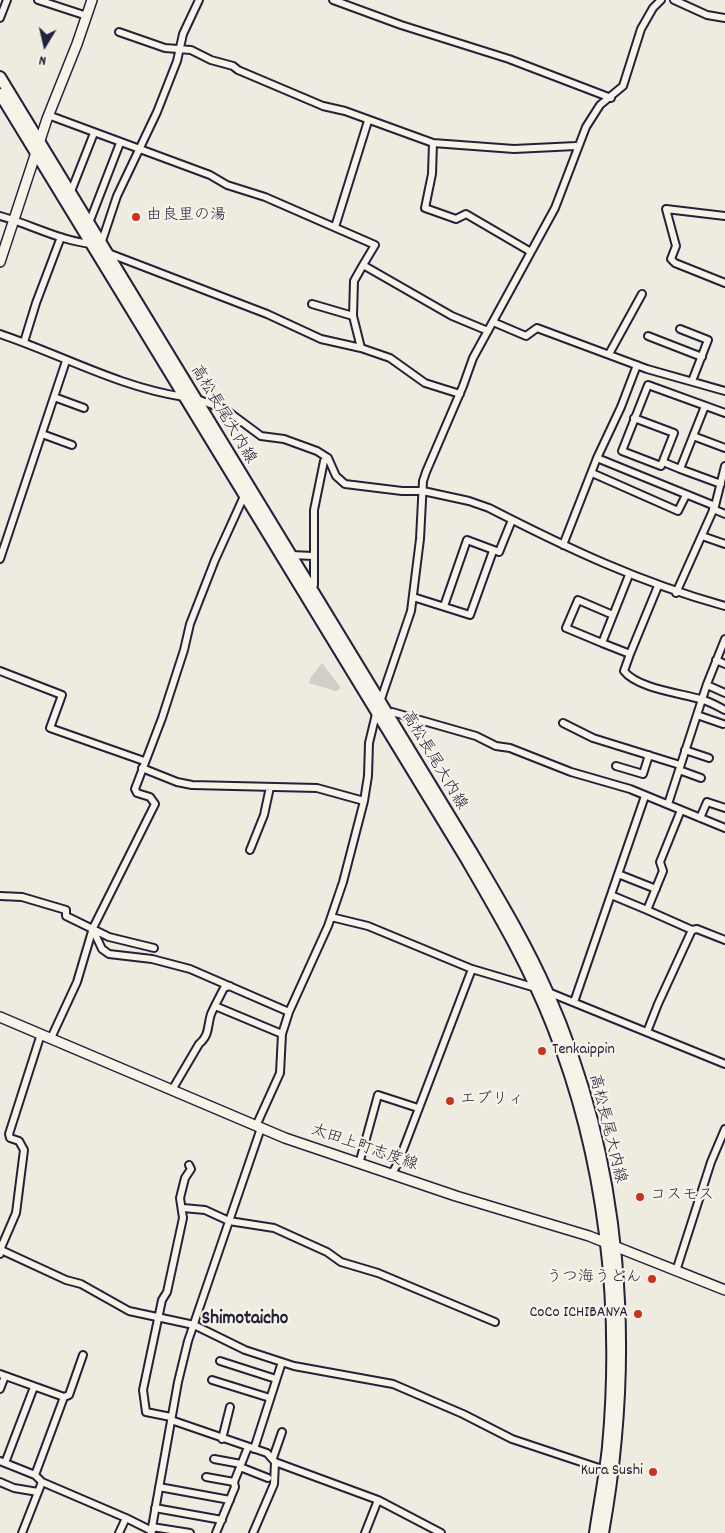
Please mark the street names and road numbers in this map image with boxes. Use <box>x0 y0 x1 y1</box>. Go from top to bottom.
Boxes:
street label: 高松長尾大内線 <box>185 362 259 468</box>
street label: 高松長尾大内線 <box>396 708 470 814</box>
street label: 高松長尾大内線 <box>583 1072 629 1186</box>
street label: 太田上町志度線 <box>308 1122 420 1176</box>

